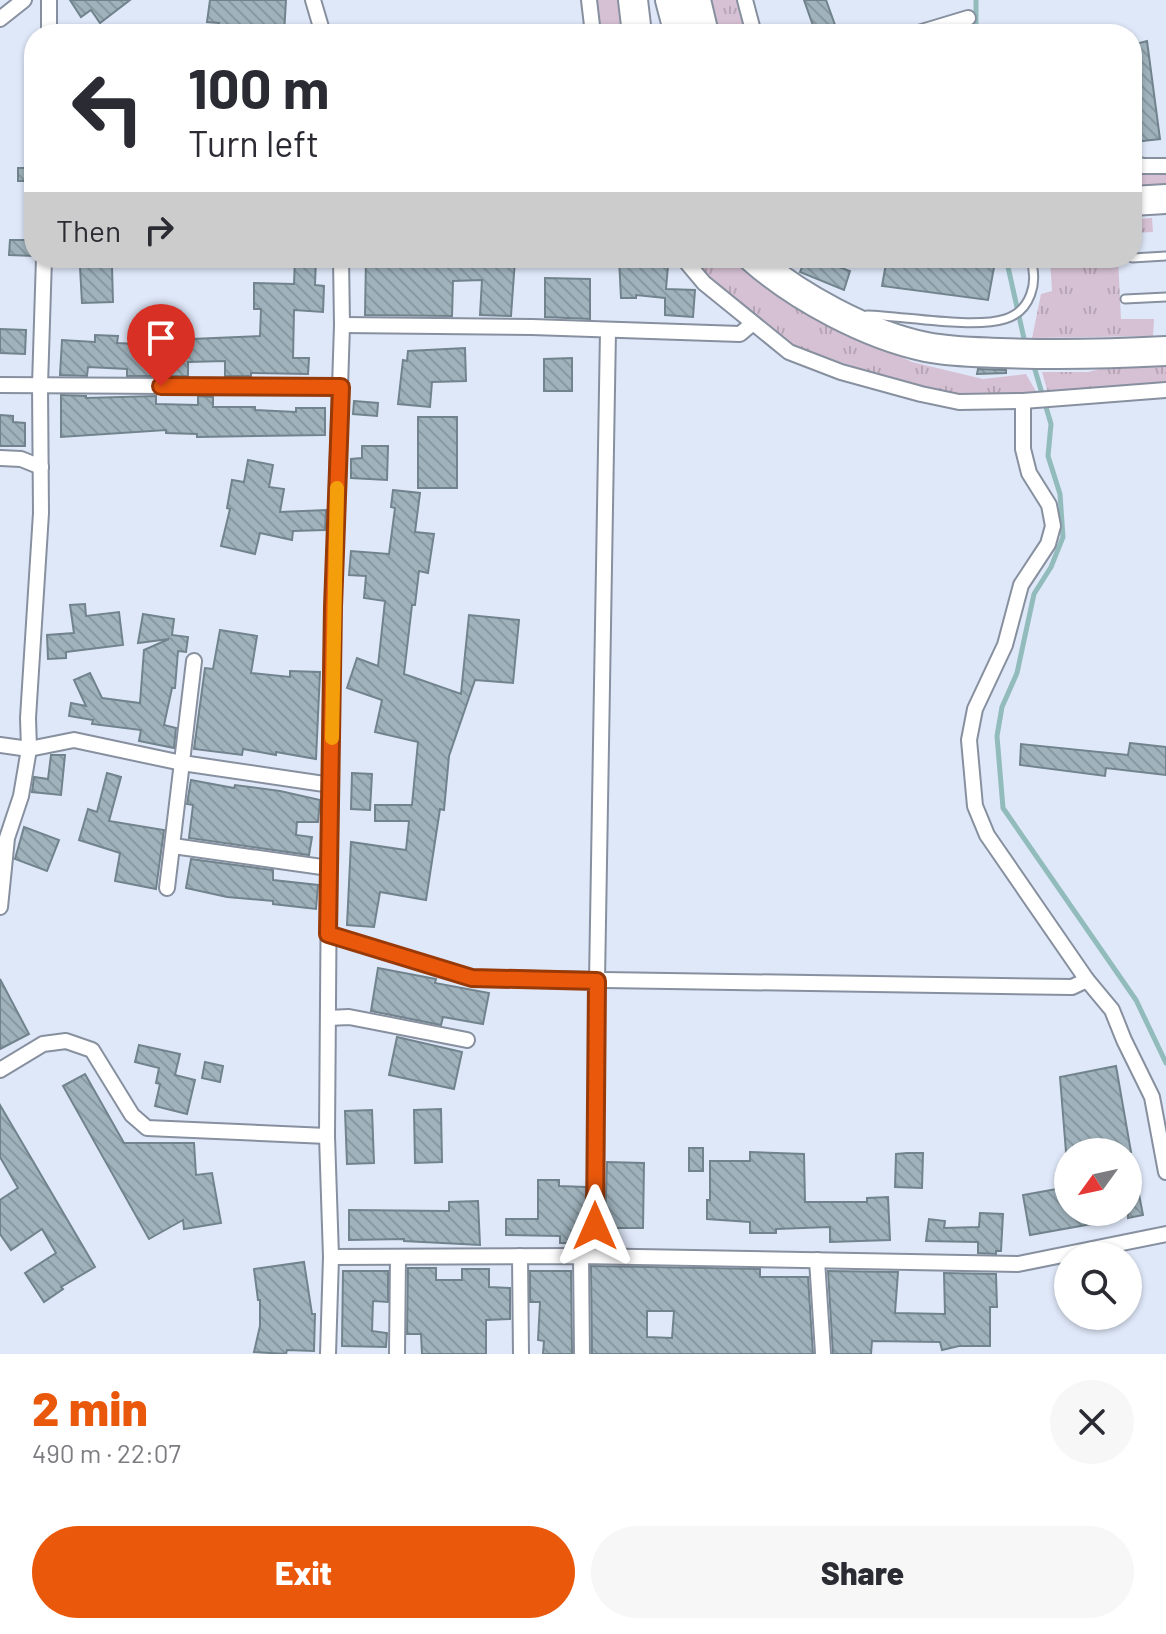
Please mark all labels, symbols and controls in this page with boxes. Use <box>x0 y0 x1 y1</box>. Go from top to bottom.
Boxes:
text: 100 m <box>188 53 330 120</box>
icon: left <box>56 56 160 160</box>
text: Turn left <box>188 121 319 164</box>
icon: right <box>137 208 181 252</box>
text: Then <box>56 212 121 248</box>
pin <box>127 304 195 386</box>
icon: arrive <box>139 316 183 360</box>
north arrow <box>1054 1138 1142 1226</box>
map controls <box>1054 1138 1142 1330</box>
position arrow <box>553 1184 637 1268</box>
button: search <box>1054 1242 1142 1330</box>
text: 2 min <box>32 1378 148 1436</box>
button: close <box>1050 1380 1134 1464</box>
text: 490 m · 22:07 <box>32 1437 181 1468</box>
button: Exit <box>32 1526 575 1618</box>
button: Share <box>591 1526 1134 1618</box>

